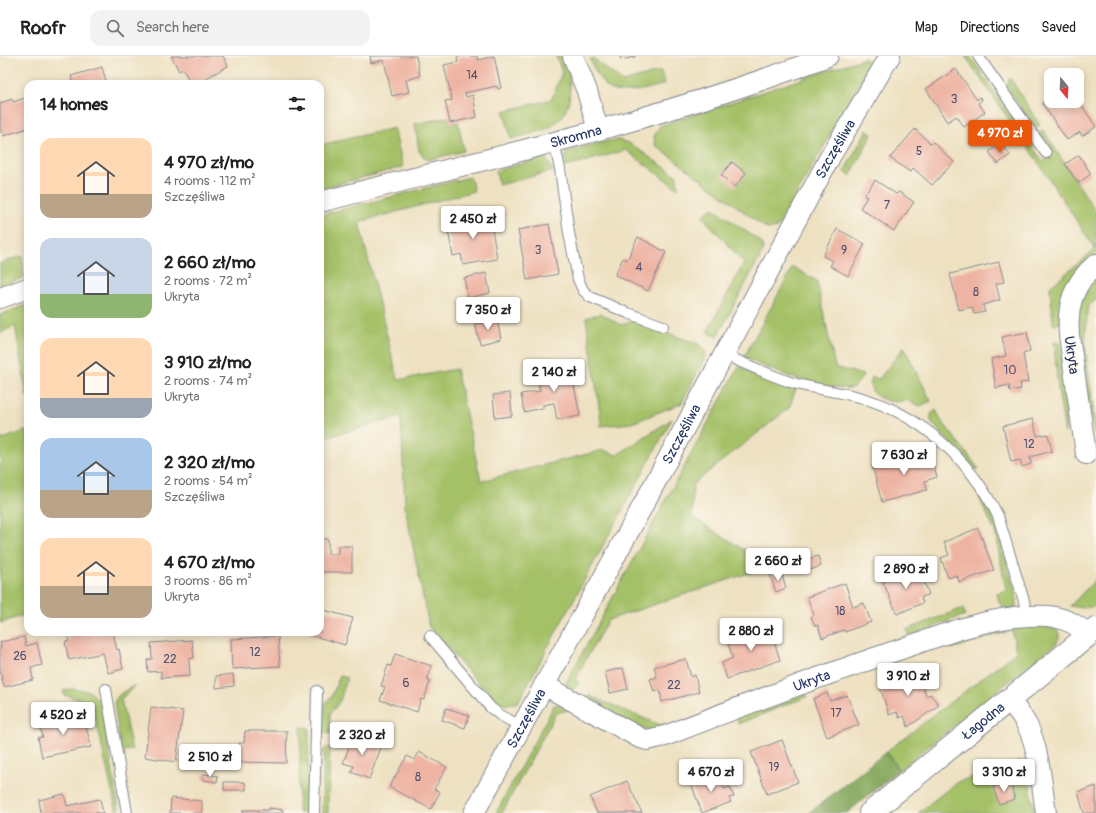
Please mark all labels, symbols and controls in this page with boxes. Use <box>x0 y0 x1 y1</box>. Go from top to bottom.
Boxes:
search box <box>90 10 370 46</box>
text: Roofr <box>20 16 66 40</box>
icon: search <box>104 17 126 39</box>
text: Search here <box>136 18 209 37</box>
text: Map <box>915 19 938 36</box>
text: Directions <box>960 19 1019 36</box>
text: Saved <box>1041 19 1076 36</box>
house number: 14 <box>466 68 478 83</box>
north arrow <box>1044 68 1084 108</box>
map controls <box>1044 68 1084 108</box>
house number: 3 <box>951 92 958 107</box>
icon: filters <box>286 93 308 115</box>
text: 14 homes <box>40 94 108 115</box>
street label: Szczęśliwa <box>812 117 859 182</box>
pin: 4 970 zł <box>959 120 1041 154</box>
street label: Skromna <box>548 122 604 152</box>
text: 4 970 zł <box>977 125 1023 141</box>
house number: 5 <box>916 144 922 159</box>
text: 4 970 zł/mo <box>164 152 254 173</box>
icon: home <box>72 154 120 202</box>
text: 4 rooms · 112 m² <box>164 173 256 189</box>
text: Szczęśliwa <box>164 189 225 205</box>
house number: 7 <box>884 198 891 213</box>
pin: 2 450 zł <box>432 206 514 240</box>
text: 2 450 zł <box>450 211 496 227</box>
house number: 3 <box>535 243 542 258</box>
house number: 9 <box>841 243 847 258</box>
text: 2 660 zł/mo <box>164 252 256 273</box>
icon: home <box>72 254 120 302</box>
house number: 4 <box>636 260 643 275</box>
text: 2 rooms · 72 m² <box>164 273 252 289</box>
house number: 8 <box>973 285 979 300</box>
text: Ukryta <box>164 289 200 305</box>
pin: 7 350 zł <box>447 297 529 331</box>
text: 7 350 zł <box>465 302 511 318</box>
street label: Ukryta <box>1060 335 1083 375</box>
text: 3 910 zł/mo <box>164 352 251 373</box>
icon: home <box>72 354 120 402</box>
pin: 2 140 zł <box>513 359 595 393</box>
house number: 10 <box>1004 363 1016 378</box>
text: 2 140 zł <box>532 364 576 380</box>
text: 2 rooms · 74 m² <box>164 373 252 389</box>
text: Ukryta <box>164 389 200 405</box>
street label: Szczęśliwa <box>659 401 705 467</box>
house number: 12 <box>1023 437 1035 452</box>
pin: 7 630 zł <box>863 442 945 476</box>
text: 7 630 zł <box>881 447 927 463</box>
text: 2 320 zł/mo <box>164 452 255 473</box>
icon: home <box>72 454 120 502</box>
text: 2 rooms · 54 m² <box>164 473 252 489</box>
text: Szczęśliwa <box>164 489 225 505</box>
pin: 2 660 zł <box>737 548 819 582</box>
text: 4 670 zł/mo <box>164 552 255 573</box>
text: 2 660 zł <box>755 553 801 569</box>
icon: home <box>72 554 120 602</box>
pin: 2 890 zł <box>865 556 947 590</box>
text: 2 890 zł <box>883 561 929 577</box>
text: 3 rooms · 86 m² <box>164 573 252 589</box>
text: Ukryta <box>164 589 200 605</box>
house number: 18 <box>835 604 845 619</box>
pin: 2 880 zł <box>710 618 792 652</box>
text: 2 880 zł <box>729 623 773 639</box>
house number: 12 <box>249 645 261 660</box>
house number: 26 <box>13 649 27 664</box>
house number: 22 <box>163 652 177 667</box>
pin: 3 910 zł <box>867 663 949 697</box>
street label: Ukryta <box>791 666 832 695</box>
text: 3 910 zł <box>886 668 930 684</box>
house number: 6 <box>403 676 410 691</box>
house number: 22 <box>667 678 681 693</box>
street label: Szczęśliwa <box>503 686 550 751</box>
street label: Łagodna <box>958 699 1008 744</box>
pin: 4 520 zł <box>22 702 104 736</box>
house number: 17 <box>830 706 842 721</box>
text: 4 520 zł <box>40 707 86 723</box>
pin: 2 320 zł <box>321 722 403 756</box>
text: 2 320 zł <box>339 727 385 743</box>
pin: 2 510 zł <box>169 744 251 778</box>
text: 2 510 zł <box>188 749 232 765</box>
pin: 4 670 zł <box>670 759 752 793</box>
pin: 3 310 zł <box>963 759 1045 793</box>
house number: 19 <box>769 760 779 775</box>
text: 4 670 zł <box>688 764 734 780</box>
text: 3 310 zł <box>982 764 1026 780</box>
house number: 8 <box>415 770 421 785</box>

